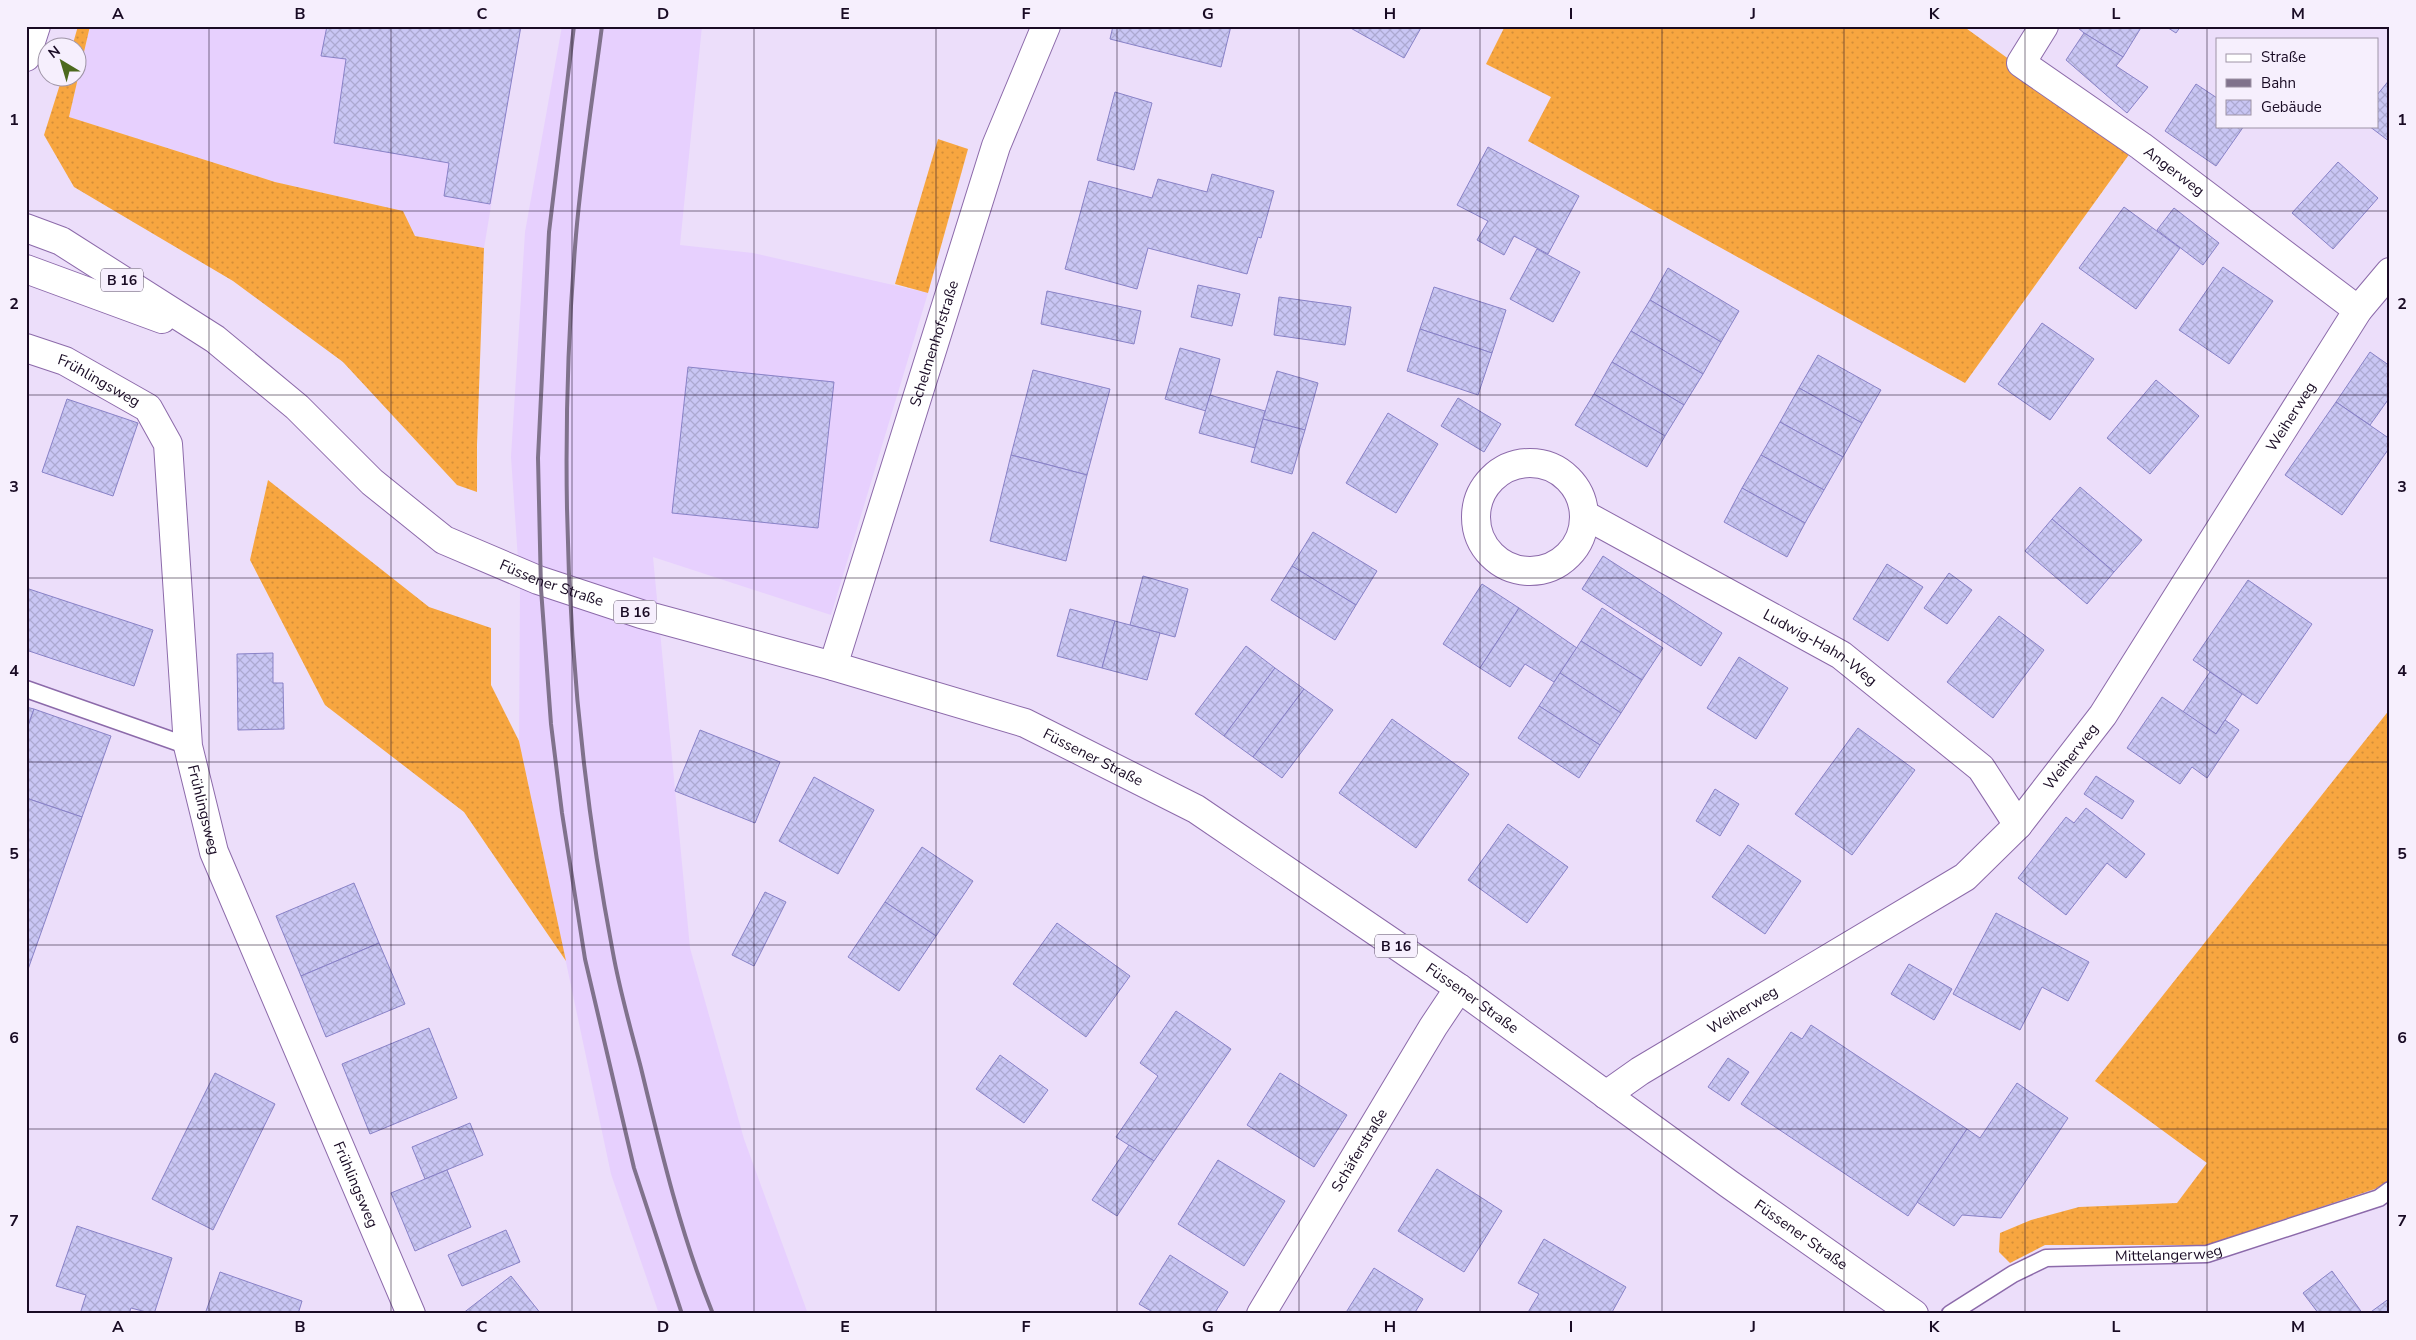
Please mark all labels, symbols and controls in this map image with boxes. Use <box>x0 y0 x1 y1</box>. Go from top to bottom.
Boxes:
text: A <box>112 3 124 25</box>
text: B <box>294 3 306 25</box>
text: C <box>477 3 488 25</box>
text: D <box>657 3 669 25</box>
text: E <box>840 3 850 25</box>
text: F <box>1022 3 1031 25</box>
text: G <box>1202 3 1214 25</box>
text: H <box>1384 3 1396 25</box>
text: I <box>1569 3 1573 25</box>
text: J <box>1749 3 1756 25</box>
text: K <box>1929 3 1941 25</box>
text: L <box>2112 3 2121 25</box>
text: M <box>2291 3 2305 25</box>
north arrow <box>38 38 88 88</box>
legend <box>2216 38 2378 128</box>
text: N <box>44 41 64 63</box>
text: Straße <box>2261 47 2306 67</box>
text: Bahn <box>2261 73 2296 93</box>
text: Gebäude <box>2261 97 2322 117</box>
text: 1 <box>9 109 19 131</box>
text: 1 <box>2397 109 2407 131</box>
street label: Angerweg <box>2140 142 2209 201</box>
road number: B 16 <box>101 268 143 292</box>
street label: Schelmenhofstraße <box>905 278 963 409</box>
text: 2 <box>9 293 19 315</box>
text: 2 <box>2397 293 2407 315</box>
street label: Frühlingsweg <box>55 349 144 412</box>
street label: Weiherweg <box>2261 378 2320 455</box>
text: 3 <box>9 476 19 498</box>
text: 3 <box>2397 476 2407 498</box>
street label: Füssener Straße <box>496 555 606 611</box>
road number: B 16 <box>614 600 656 624</box>
street label: Ludwig-Hahn-Weg <box>1760 604 1881 690</box>
text: 4 <box>9 660 19 682</box>
text: 4 <box>2397 660 2407 682</box>
street label: Weiherweg <box>2039 719 2103 794</box>
street label: Füssener Straße <box>1040 724 1147 791</box>
street label: Frühlingsweg <box>183 763 224 857</box>
text: 5 <box>9 843 19 865</box>
text: 5 <box>2397 843 2407 865</box>
road number: B 16 <box>1375 934 1417 958</box>
street label: Füssener Straße <box>1422 958 1523 1038</box>
street label: Weiherweg <box>1704 981 1781 1039</box>
text: 6 <box>9 1027 19 1049</box>
text: 6 <box>2397 1027 2407 1049</box>
street label: Schäferstraße <box>1327 1105 1392 1195</box>
street label: Frühlingsweg <box>329 1138 383 1231</box>
street label: Füssener Straße <box>1750 1195 1852 1274</box>
text: 7 <box>9 1210 19 1232</box>
text: 7 <box>2397 1210 2407 1232</box>
street label: Mittelangerweg <box>2115 1240 2225 1266</box>
text: A <box>112 1316 124 1338</box>
text: B <box>294 1316 306 1338</box>
text: C <box>477 1316 488 1338</box>
text: D <box>657 1316 669 1338</box>
text: E <box>840 1316 850 1338</box>
text: F <box>1022 1316 1031 1338</box>
text: G <box>1202 1316 1214 1338</box>
text: H <box>1384 1316 1396 1338</box>
text: I <box>1569 1316 1573 1338</box>
text: J <box>1749 1316 1756 1338</box>
text: K <box>1929 1316 1941 1338</box>
text: L <box>2112 1316 2121 1338</box>
text: M <box>2291 1316 2305 1338</box>

